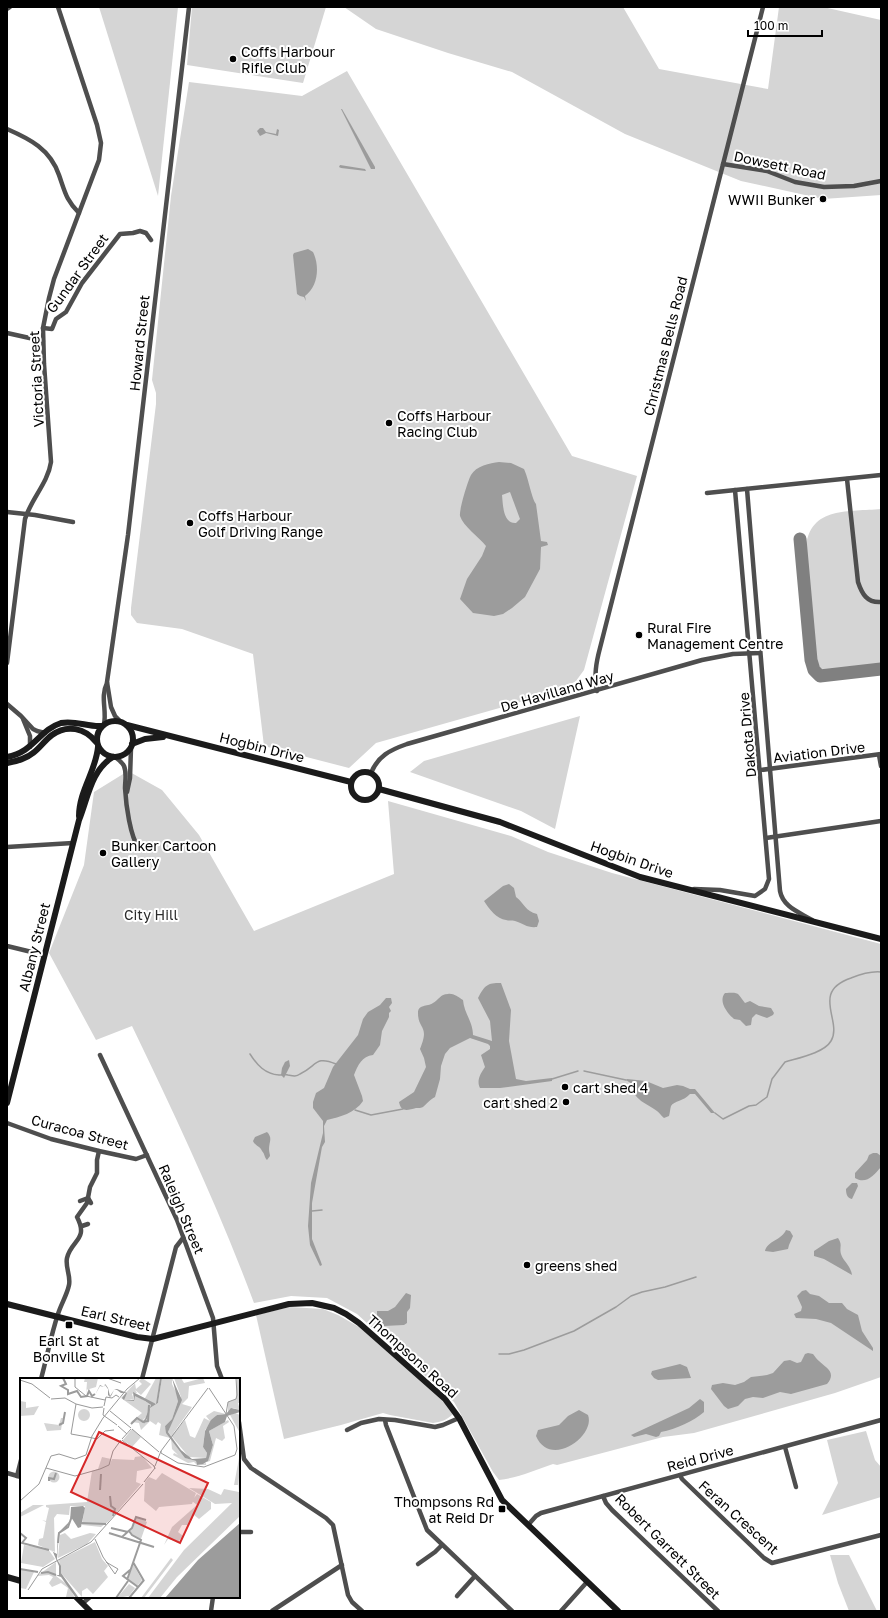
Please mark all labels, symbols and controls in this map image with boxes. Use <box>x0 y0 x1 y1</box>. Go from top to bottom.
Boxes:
scale bar <box>748 12 822 38</box>
text: 100 m <box>754 18 788 33</box>
place label: Coffs Harbour Rifle Club <box>241 43 336 76</box>
marker: Coffs Harbour Rifle Club <box>228 54 238 64</box>
street label: Dowsett Road <box>732 147 828 183</box>
place label: WWII Bunker <box>728 191 816 208</box>
marker: WWII Bunker <box>818 194 828 204</box>
street label: Gundar Street <box>43 230 111 316</box>
street label: Christmas Bells Road <box>639 274 691 418</box>
street label: Howard Street <box>125 294 153 392</box>
street label: Victoria Street <box>25 330 47 428</box>
place label: Coffs Harbour Racing Club <box>397 407 492 440</box>
marker: Coffs Harbour Racing Club <box>384 418 394 428</box>
place label: Coffs Harbour Golf Driving Range <box>198 507 323 540</box>
marker: Coffs Harbour Golf Driving Range <box>185 518 195 528</box>
place label: Rural Fire Management Centre <box>647 619 783 652</box>
marker: Rural Fire Management Centre <box>634 630 644 640</box>
street label: De Havilland Way <box>498 667 616 715</box>
street label: Dakota Drive <box>735 692 759 778</box>
street label: Hogbin Drive <box>218 728 306 766</box>
street label: Aviation Drive <box>772 738 866 766</box>
place label: Bunker Cartoon Gallery <box>111 837 216 870</box>
street label: Hogbin Drive <box>588 837 676 881</box>
marker: Bunker Cartoon Gallery <box>98 848 108 858</box>
street label: Albany Street <box>15 901 53 993</box>
park label: City Hill <box>124 906 178 923</box>
place label: cart shed 4 <box>573 1079 648 1096</box>
marker: cart shed 4 <box>560 1082 570 1092</box>
place label: cart shed 2 <box>483 1094 558 1111</box>
marker: cart shed 2 <box>561 1097 571 1107</box>
street label: Curacoa Street <box>29 1111 131 1153</box>
street label: Raleigh Street <box>155 1162 209 1256</box>
place label: greens shed <box>535 1257 617 1274</box>
marker: greens shed <box>522 1260 532 1270</box>
street label: Earl Street <box>79 1302 153 1334</box>
street label: Thompsons Road <box>364 1311 462 1401</box>
marker: Earl St at Bonville St <box>64 1320 74 1330</box>
place label: Earl St at Bonville St <box>33 1332 105 1365</box>
inset map <box>20 1378 240 1598</box>
street label: Reid Drive <box>665 1441 735 1475</box>
street label: Feran Crescent <box>695 1477 783 1557</box>
street label: Robert Garrett Street <box>612 1490 724 1602</box>
place label: Thompsons Rd at Reid Dr <box>394 1493 495 1526</box>
marker: Thompsons Rd at Reid Dr <box>497 1504 507 1514</box>

